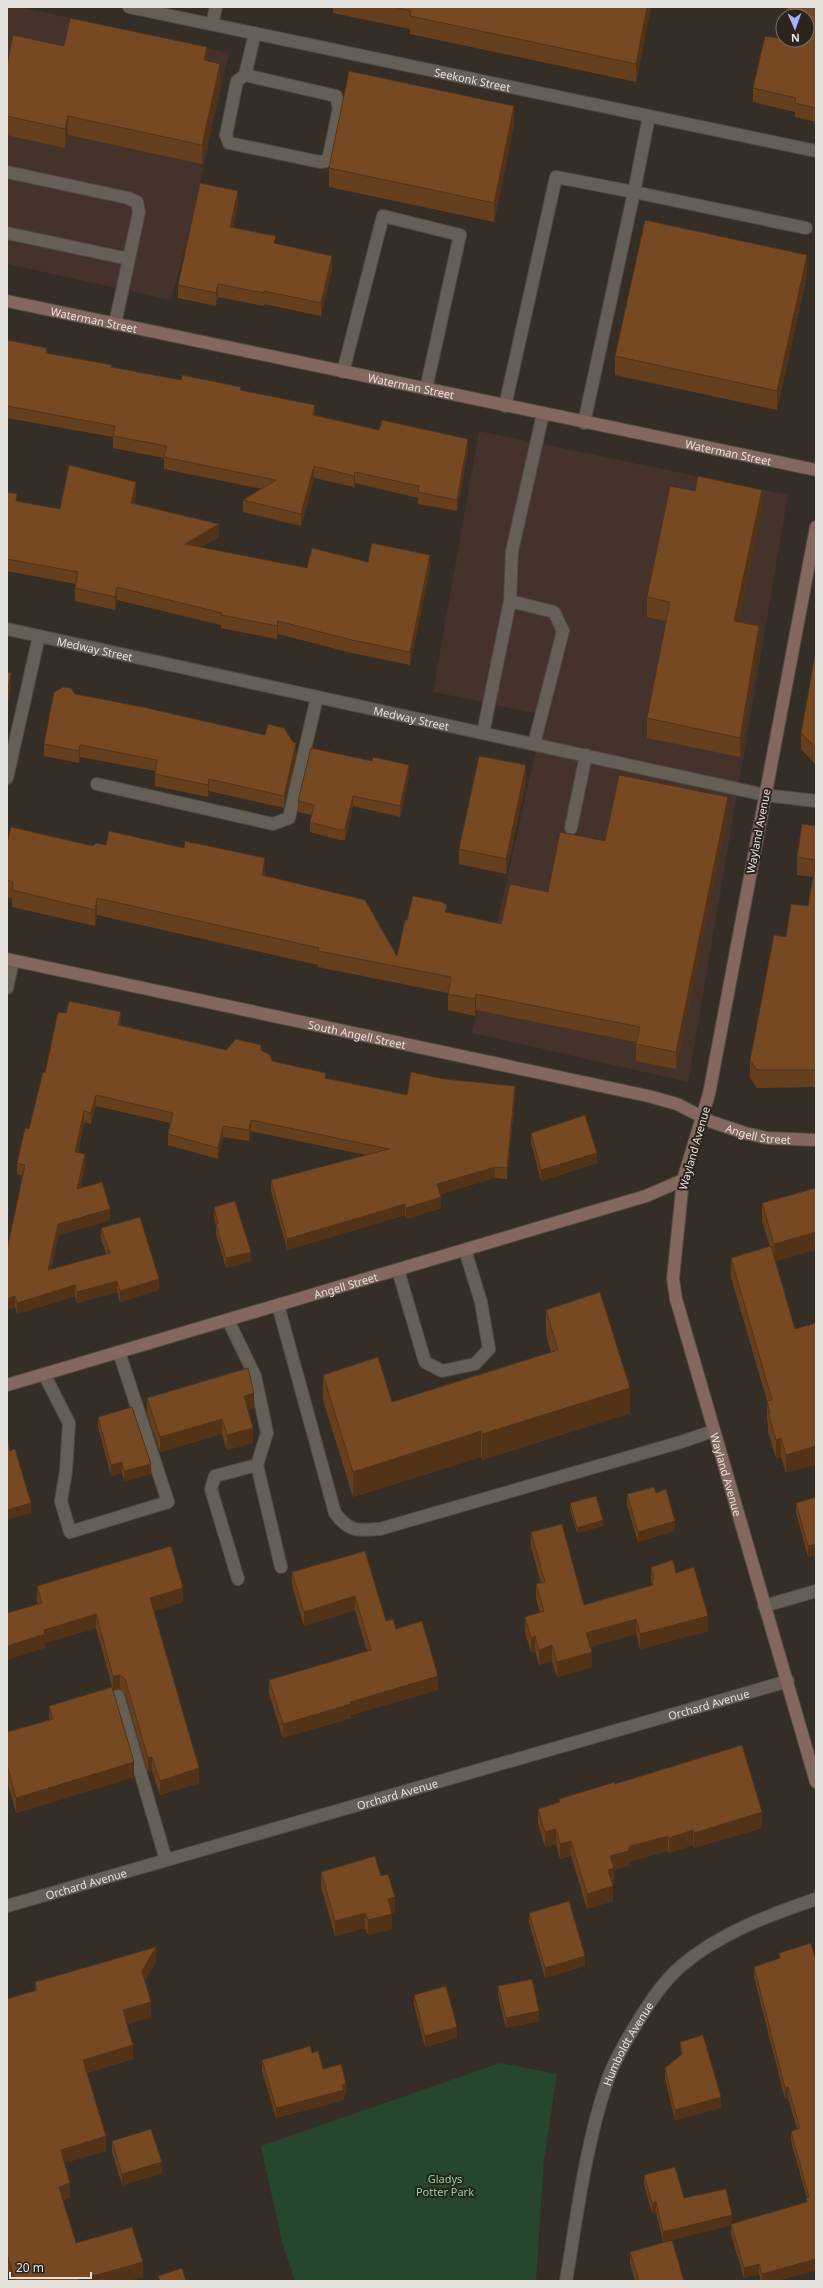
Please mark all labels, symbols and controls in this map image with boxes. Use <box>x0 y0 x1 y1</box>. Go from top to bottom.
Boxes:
north arrow <box>775 8 815 48</box>
text: N <box>791 31 800 46</box>
street label: Seekonk Street <box>433 64 512 94</box>
street label: Waterman Street <box>50 303 139 336</box>
street label: Waterman Street <box>367 369 456 402</box>
street label: Waterman Street <box>684 435 773 468</box>
street label: Medway Street <box>56 633 134 664</box>
street label: Medway Street <box>372 702 451 733</box>
street label: Wayland Avenue <box>742 787 774 875</box>
street label: South Angell Street <box>307 1016 407 1052</box>
street label: Wayland Avenue <box>675 1105 713 1191</box>
street label: Angell Street <box>724 1120 791 1146</box>
street label: Angell Street <box>312 1268 379 1301</box>
street label: Wayland Avenue <box>708 1431 746 1518</box>
street label: Orchard Avenue <box>666 1685 751 1723</box>
street label: Orchard Avenue <box>355 1775 439 1812</box>
street label: Orchard Avenue <box>43 1864 128 1902</box>
street label: Humboldt Avenue <box>599 1998 656 2088</box>
park label: Gladys Potter Park <box>416 2171 474 2199</box>
scale bar <box>10 2254 91 2280</box>
text: 20 m <box>16 2259 44 2276</box>

